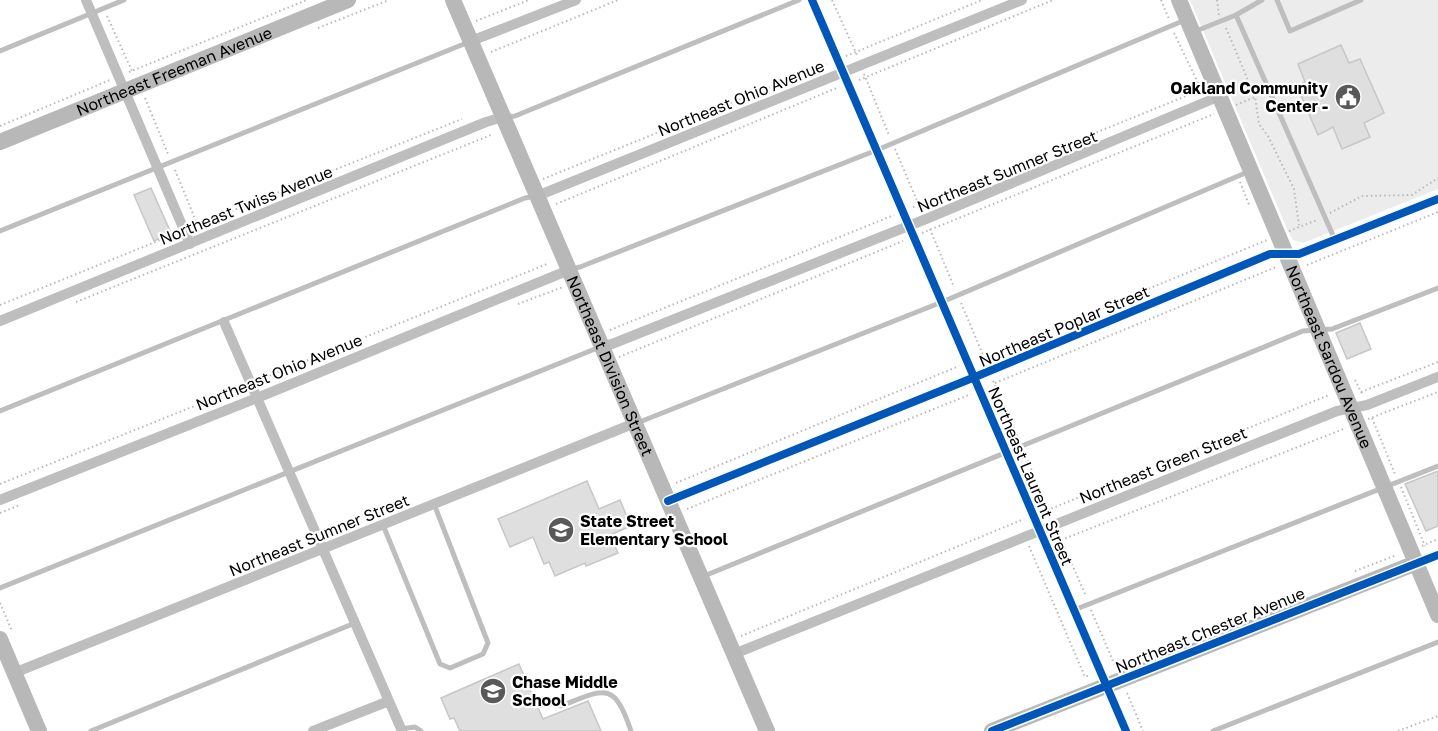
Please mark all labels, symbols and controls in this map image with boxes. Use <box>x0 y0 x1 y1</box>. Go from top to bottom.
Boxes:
street label: Northeast Freeman Avenue <box>73 22 275 120</box>
street label: Northeast Ohio Avenue <box>655 55 827 141</box>
place label: Oakland Community Center - <box>1170 78 1328 116</box>
public building icon: Oakland Community Center - <box>1333 82 1363 112</box>
street label: Northeast Sumner Street <box>914 126 1100 216</box>
street label: Northeast Twiss Avenue <box>157 161 335 249</box>
street label: Northeast Sardou Avenue <box>1282 262 1377 451</box>
street label: Northeast Division Street <box>563 273 658 459</box>
street label: Northeast Poplar Street <box>976 281 1152 371</box>
street label: Northeast Ohio Avenue <box>193 329 365 415</box>
street label: Northeast Laurent Street <box>984 383 1078 569</box>
street label: Northeast Green Street <box>1076 422 1250 508</box>
street label: Northeast Sumner Street <box>226 490 412 580</box>
place label: State Street Elementary School <box>580 511 729 549</box>
school or university icon: State Street Elementary School <box>546 515 576 545</box>
street label: Northeast Chester Avenue <box>1112 583 1308 677</box>
place label: Chase Middle School <box>512 672 618 710</box>
school or university icon: Chase Middle School <box>478 676 508 706</box>

